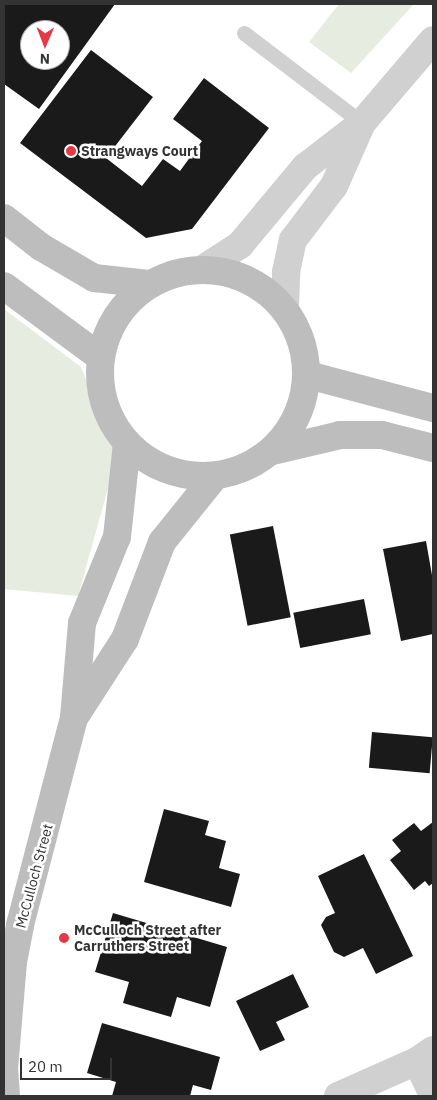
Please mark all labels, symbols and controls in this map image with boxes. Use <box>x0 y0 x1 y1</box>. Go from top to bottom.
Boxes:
north arrow <box>20 20 70 70</box>
text: N <box>40 50 50 68</box>
place label: Strangways Court <box>81 143 198 159</box>
marker: Strangways Court <box>65 145 77 157</box>
street label: McCulloch Street <box>12 822 56 930</box>
place label: McCulloch Street after Carruthers Street <box>74 922 221 954</box>
marker: McCulloch Street after Carruthers Street <box>58 932 70 944</box>
scale bar <box>22 1048 115 1080</box>
text: 20 m <box>28 1057 63 1076</box>

